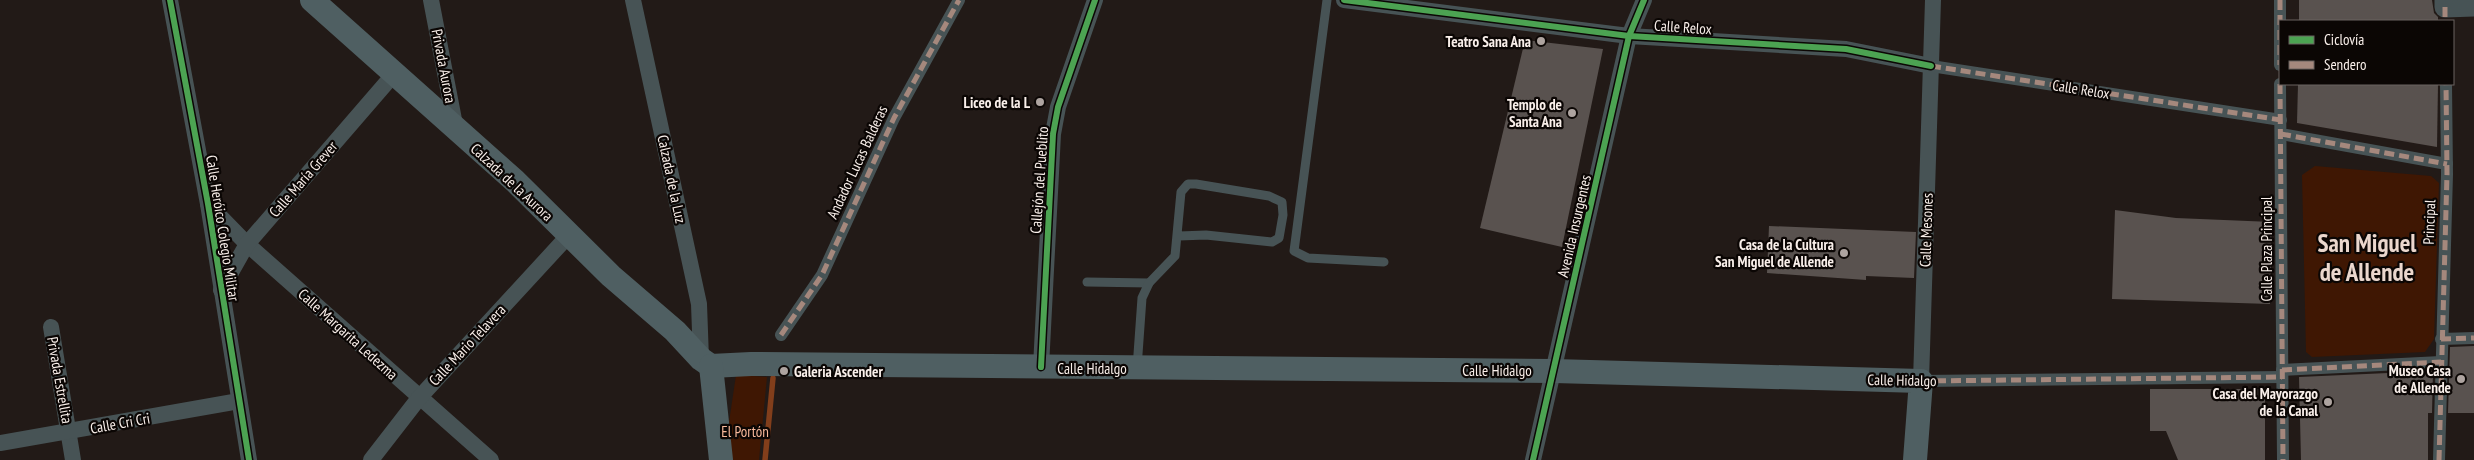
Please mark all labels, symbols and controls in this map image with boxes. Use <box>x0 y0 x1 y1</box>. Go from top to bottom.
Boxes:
street label: Calle Relox <box>1654 16 1712 38</box>
legend <box>2279 20 2454 85</box>
street label: Privada Aurora <box>428 27 460 105</box>
text: Ciclovía <box>2324 30 2364 49</box>
place label: Teatro Sana Ana <box>1446 32 1531 51</box>
marker: Teatro Sana Ana <box>1535 35 1547 47</box>
text: Sendero <box>2324 55 2366 74</box>
street label: Calle Relox <box>2051 75 2111 103</box>
place label: Liceo de la L <box>964 93 1031 112</box>
place label: Templo de Santa Ana <box>1507 95 1562 131</box>
marker: Liceo de la L <box>1034 96 1046 108</box>
street label: Andador Lucas Balderas <box>822 102 892 222</box>
marker: Templo de Santa Ana <box>1566 107 1578 119</box>
street label: Callejón del Pueblito <box>1026 126 1052 234</box>
street label: Calzada de la Luz <box>653 133 691 225</box>
street label: Calle María Grever <box>265 136 342 221</box>
street label: Calzada de la Aurora <box>467 139 557 225</box>
street label: Calle Heróico Colegio Militar <box>202 154 244 303</box>
street label: Avenida Insurgentes <box>1553 173 1595 279</box>
street label: Calle Mesones <box>1915 193 1937 267</box>
street label: Calle Plaza Principal <box>2257 196 2276 301</box>
street label: Principal <box>2419 199 2439 245</box>
district label: San Miguel de Allende <box>2318 227 2417 288</box>
place label: Casa de la Cultura San Miguel de Allende <box>1715 235 1834 271</box>
marker: Casa de la Cultura San Miguel de Allende <box>1838 247 1850 259</box>
street label: Calle Margarita Ledezma <box>294 284 402 384</box>
street label: Calle Mario Telavera <box>425 300 509 390</box>
street label: Privada Estrellita <box>43 335 77 425</box>
street label: Calle Hidalgo <box>1057 359 1127 378</box>
street label: Calle Hidalgo <box>1462 361 1532 380</box>
place label: Museo Casa de Allende <box>2389 361 2451 397</box>
place label: Galeria Ascender <box>794 362 883 381</box>
marker: Galeria Ascender <box>778 365 790 377</box>
street label: Calle Hidalgo <box>1867 370 1937 390</box>
marker: Museo Casa de Allende <box>2455 373 2467 385</box>
place label: Casa del Mayorazgo de la Canal <box>2212 384 2318 420</box>
marker: Casa del Mayorazgo de la Canal <box>2322 396 2334 408</box>
street label: Calle Cri Cri <box>89 408 151 438</box>
park label: El Portón <box>721 422 769 441</box>

